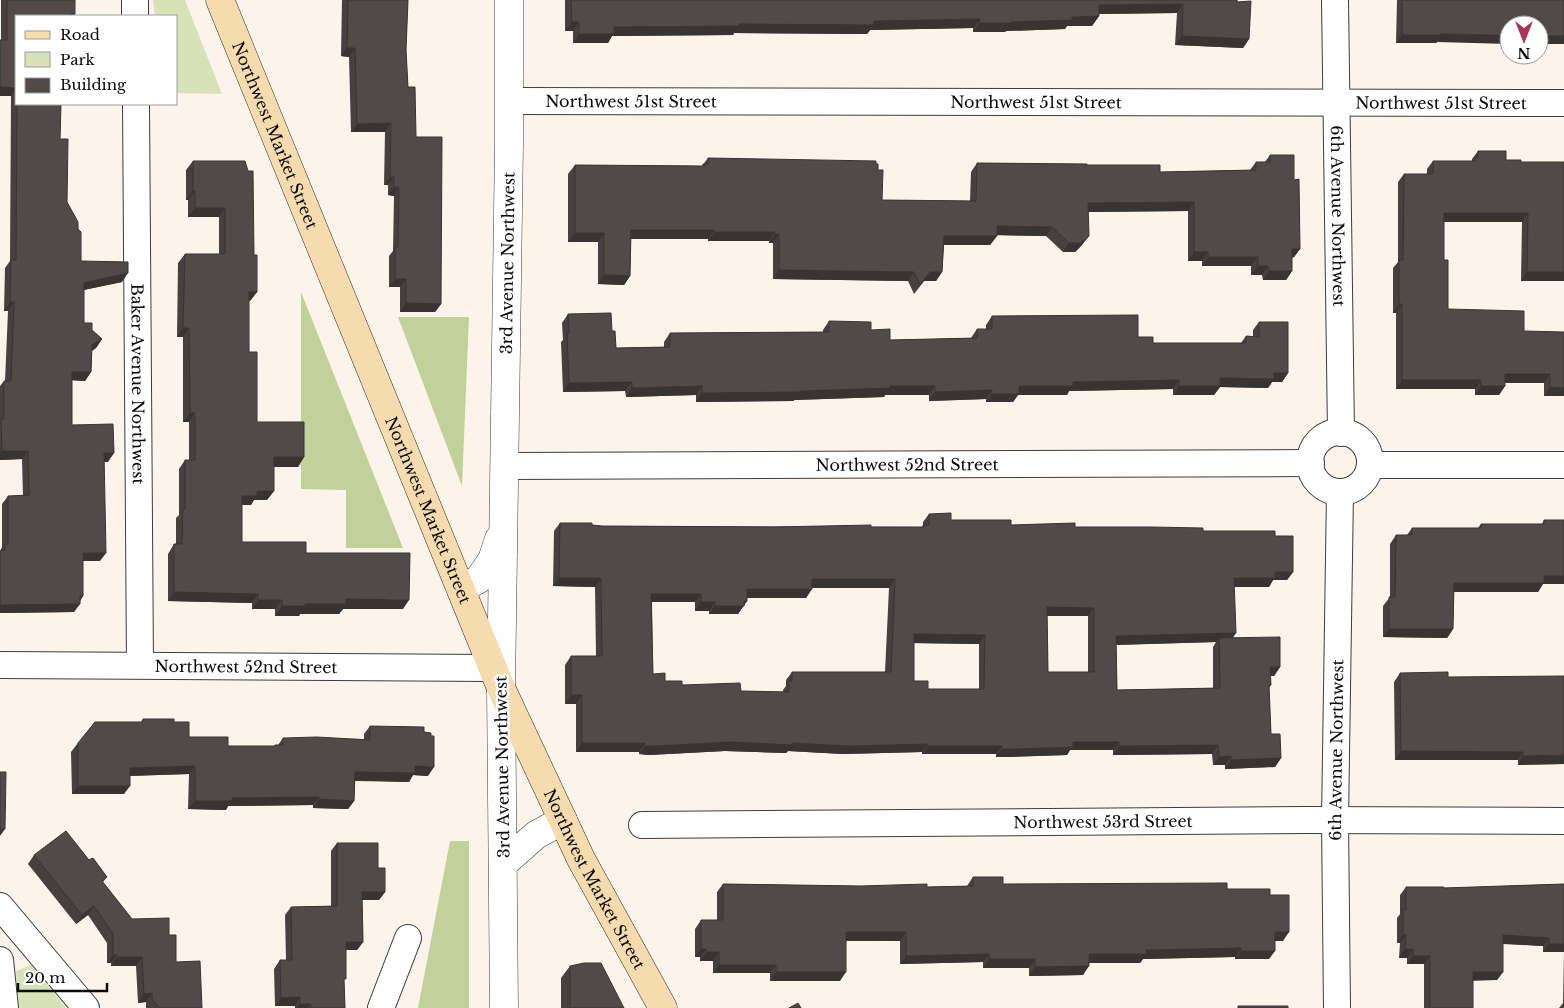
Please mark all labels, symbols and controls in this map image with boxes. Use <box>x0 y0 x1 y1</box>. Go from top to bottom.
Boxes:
legend <box>15 15 178 105</box>
north arrow <box>1499 15 1549 65</box>
text: Road <box>60 25 100 44</box>
street label: Northwest Market Street <box>228 39 322 232</box>
text: N <box>1517 44 1531 62</box>
text: Park <box>60 50 96 69</box>
text: Building <box>60 75 127 94</box>
street label: Northwest 51st Street <box>545 91 717 111</box>
street label: Northwest 51st Street <box>950 92 1122 112</box>
street label: Northwest 51st Street <box>1355 93 1527 113</box>
street label: 6th Avenue Northwest <box>1327 125 1349 307</box>
street label: 3rd Avenue Northwest <box>496 172 519 354</box>
street label: Baker Avenue Northwest <box>127 283 149 485</box>
street label: Northwest Market Street <box>381 413 476 607</box>
street label: Northwest 52nd Street <box>816 454 998 475</box>
street label: Northwest 52nd Street <box>155 656 337 677</box>
street label: 6th Avenue Northwest <box>1325 659 1347 841</box>
street label: 3rd Avenue Northwest <box>490 676 514 858</box>
street label: Northwest Market Street <box>540 786 650 973</box>
street label: Northwest 53rd Street <box>1013 811 1193 832</box>
scale bar <box>18 960 106 992</box>
text: 20 m <box>25 968 65 987</box>

